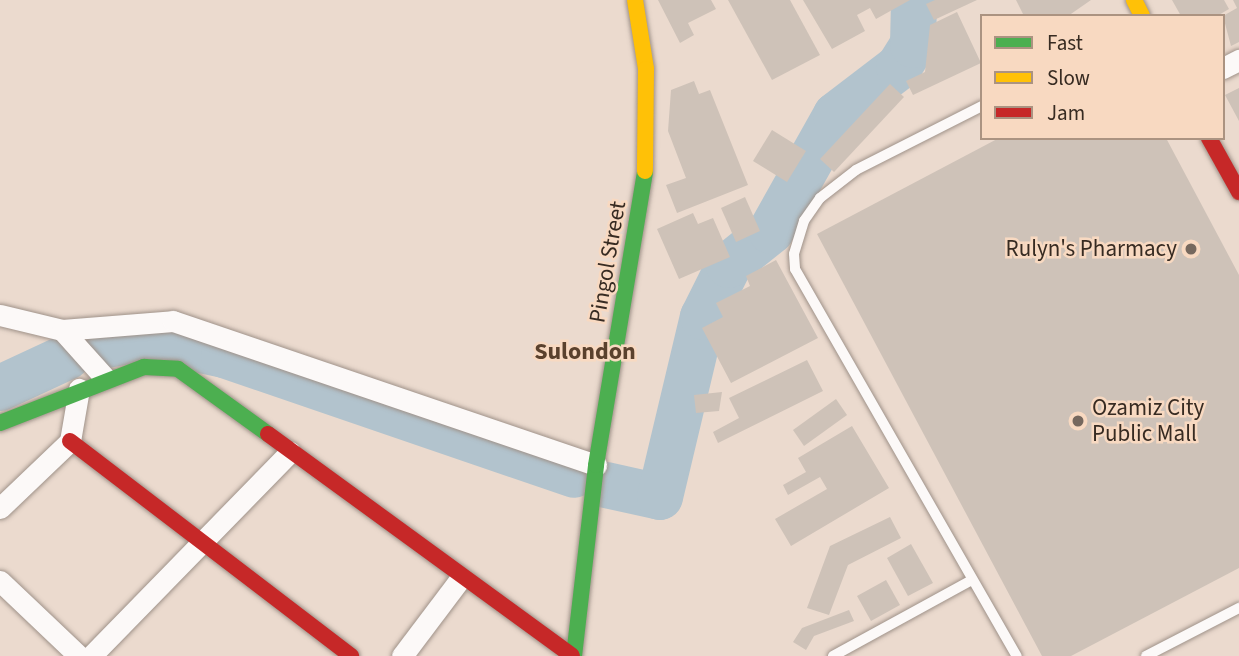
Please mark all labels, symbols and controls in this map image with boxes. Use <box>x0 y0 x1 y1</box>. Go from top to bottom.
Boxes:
legend <box>980 14 1225 140</box>
text: Fast <box>1047 28 1083 58</box>
text: Slow <box>1047 63 1090 93</box>
text: Jam <box>1047 98 1085 128</box>
street label: Pingol Street <box>584 199 632 325</box>
place label: Rulyn's Pharmacy <box>1006 235 1177 263</box>
marker: Rulyn's Pharmacy <box>1183 241 1199 257</box>
district label: Sulondon <box>534 338 636 366</box>
place label: Ozamiz City Public Mall <box>1092 394 1204 448</box>
marker: Ozamiz City Public Mall <box>1070 413 1086 429</box>

